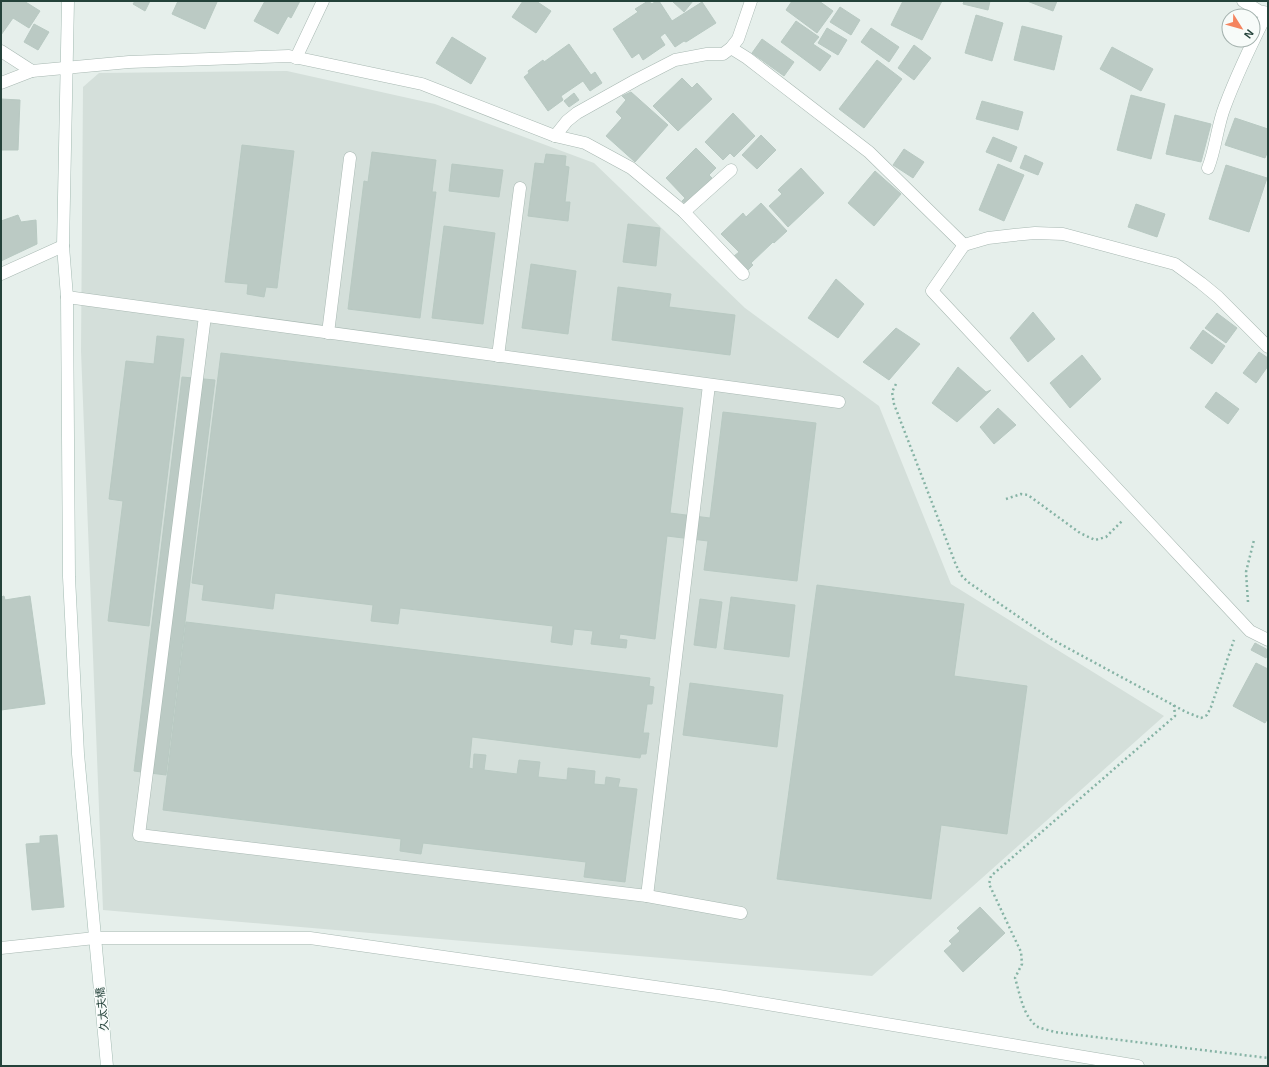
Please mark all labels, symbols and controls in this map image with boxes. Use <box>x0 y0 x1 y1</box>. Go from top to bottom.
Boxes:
north arrow <box>1221 8 1261 48</box>
text: N <box>1242 27 1256 41</box>
street label: 久太夫橋 <box>94 986 110 1032</box>

